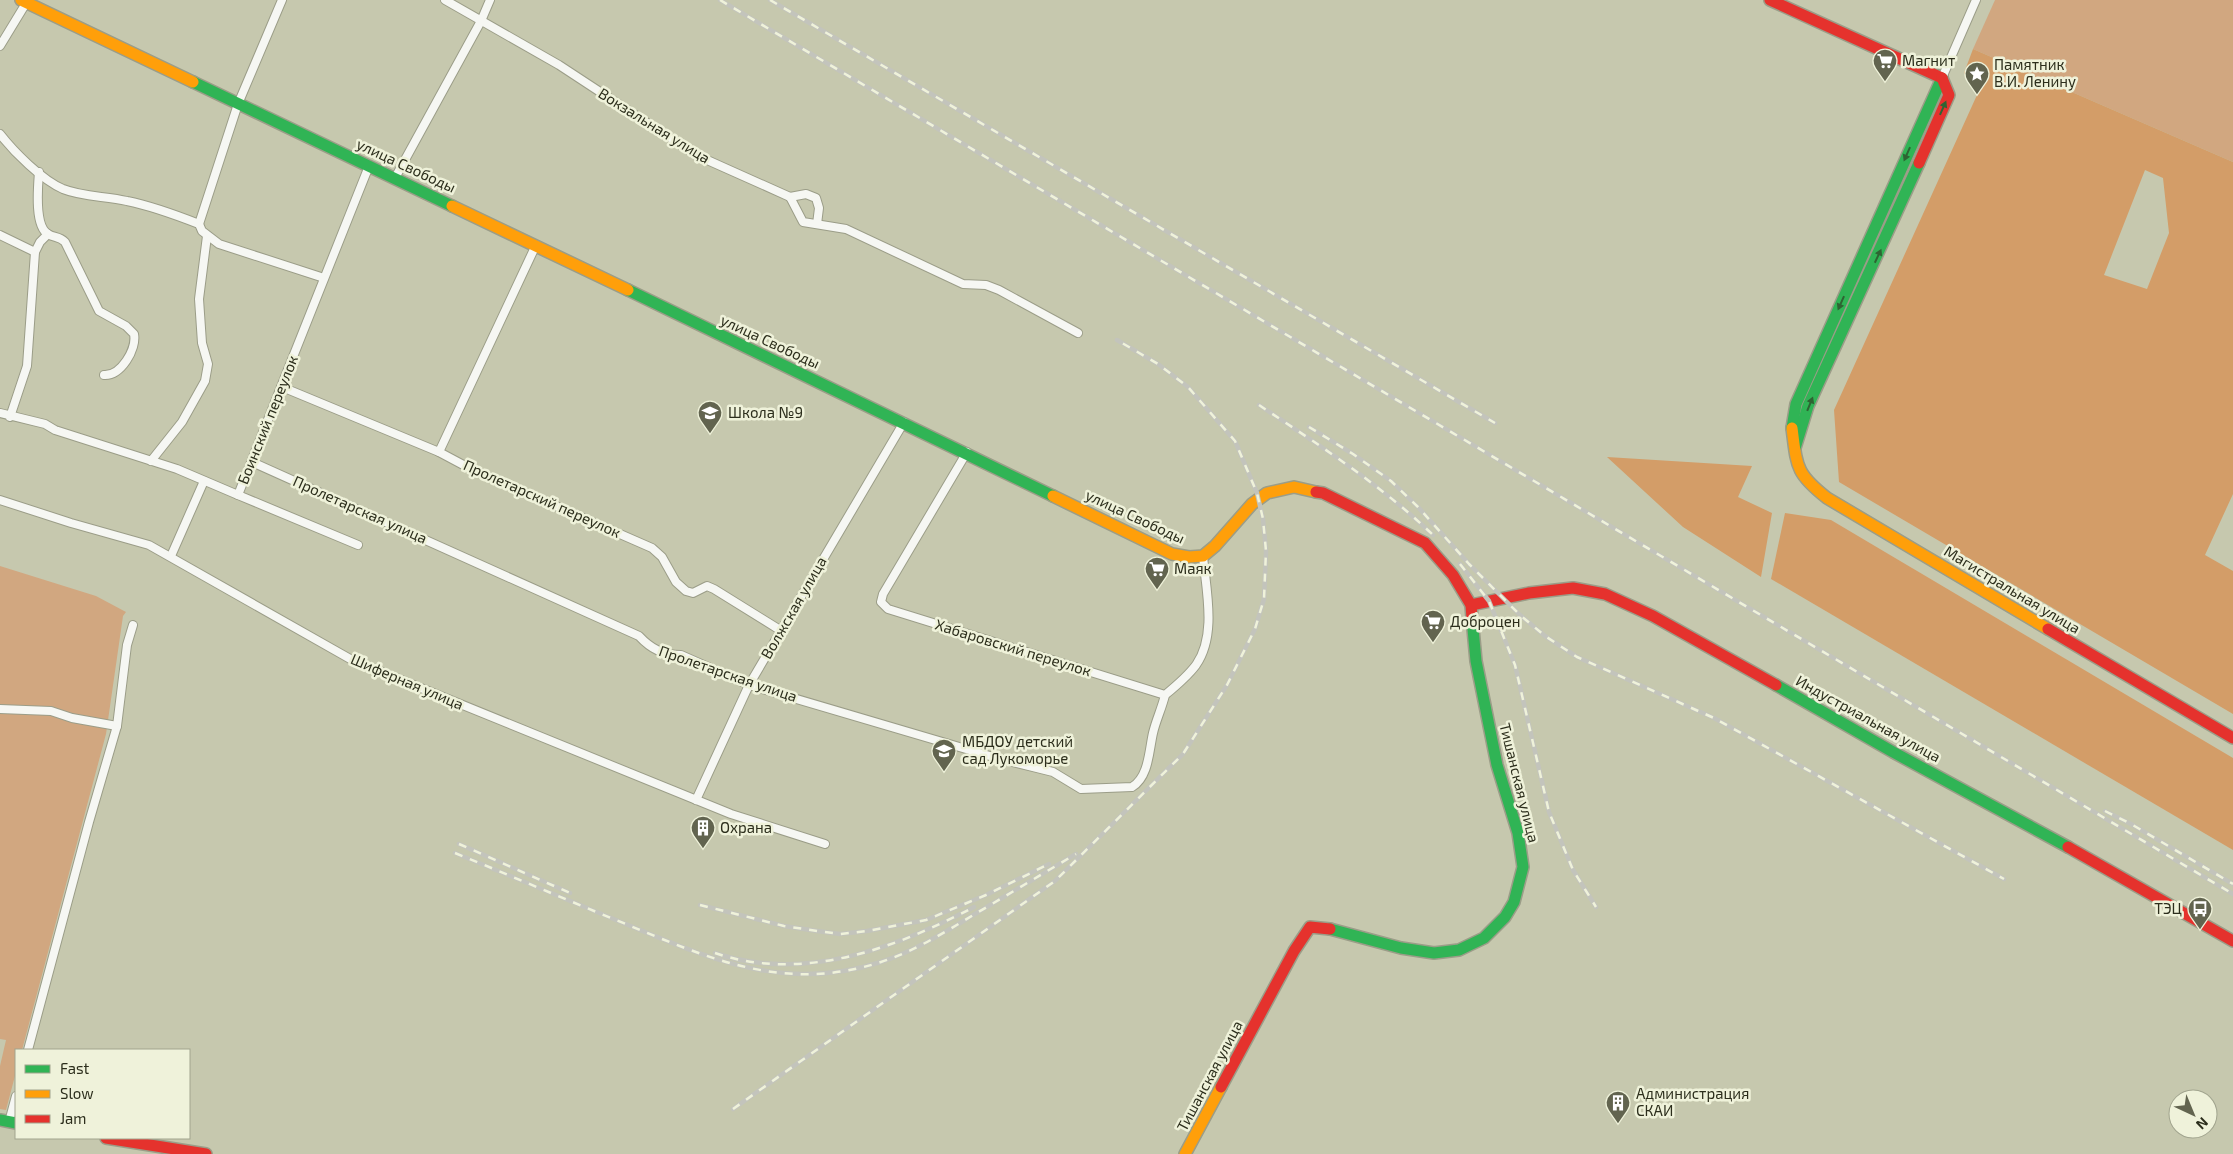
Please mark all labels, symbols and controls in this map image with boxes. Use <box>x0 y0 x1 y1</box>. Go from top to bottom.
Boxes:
supermarket icon: Магнит <box>1872 48 1898 82</box>
place label: Магнит <box>1902 51 1955 69</box>
place label: Памятник В.И. Ленину <box>1994 55 2076 91</box>
place icon: Памятник В.И. Ленину <box>1964 61 1990 95</box>
street label: Вокзальная улица <box>595 84 714 168</box>
one-way arrow <box>1940 101 1948 115</box>
street label: улица Свободы <box>354 134 459 197</box>
one-way arrow <box>1903 147 1911 161</box>
one-way arrow <box>1874 249 1882 263</box>
one-way arrow <box>1837 296 1845 310</box>
street label: улица Свободы <box>718 310 823 373</box>
street label: Боинский переулок <box>233 353 302 487</box>
one-way arrow <box>1806 396 1814 411</box>
school or university icon: Школа №9 <box>697 400 723 434</box>
place label: Школа №9 <box>728 403 803 421</box>
street label: Пролетарский переулок <box>461 455 624 542</box>
street label: Пролетарская улица <box>290 471 430 548</box>
street label: улица Свободы <box>1083 485 1188 548</box>
street label: Магистральная улица <box>1941 541 2084 638</box>
street label: Волжская улица <box>757 553 831 662</box>
supermarket icon: Mаяк <box>1144 556 1170 590</box>
place label: Mаяк <box>1174 559 1212 577</box>
supermarket icon: Доброцен <box>1420 609 1446 643</box>
place label: Доброцен <box>1450 612 1521 630</box>
street label: Хабаровский переулок <box>933 615 1094 680</box>
street label: Пролетарская улица <box>657 641 800 706</box>
street label: Шиферная улица <box>348 649 466 714</box>
street label: Индустриальная улица <box>1792 671 1944 766</box>
street label: Тишанская улица <box>1495 721 1544 845</box>
place label: МБДОУ детский сад Лукоморье <box>962 732 1073 768</box>
school or university icon: МБДОУ детский сад Лукоморье <box>931 738 957 772</box>
building icon: Охрана <box>690 815 716 849</box>
place label: Охрана <box>720 818 772 836</box>
bus stop icon: ТЭЦ <box>2187 896 2213 930</box>
place label: ТЭЦ <box>2154 899 2182 917</box>
street label: Тишанская улица <box>1172 1017 1247 1134</box>
legend <box>15 1049 190 1139</box>
text: Fast <box>60 1059 90 1077</box>
text: Slow <box>60 1084 94 1102</box>
place label: Администрация СКАИ <box>1636 1084 1749 1119</box>
north arrow <box>2168 1089 2218 1139</box>
building icon: Администрация СКАИ <box>1605 1090 1631 1124</box>
text: Jam <box>60 1109 86 1127</box>
text: N <box>2193 1114 2212 1133</box>

